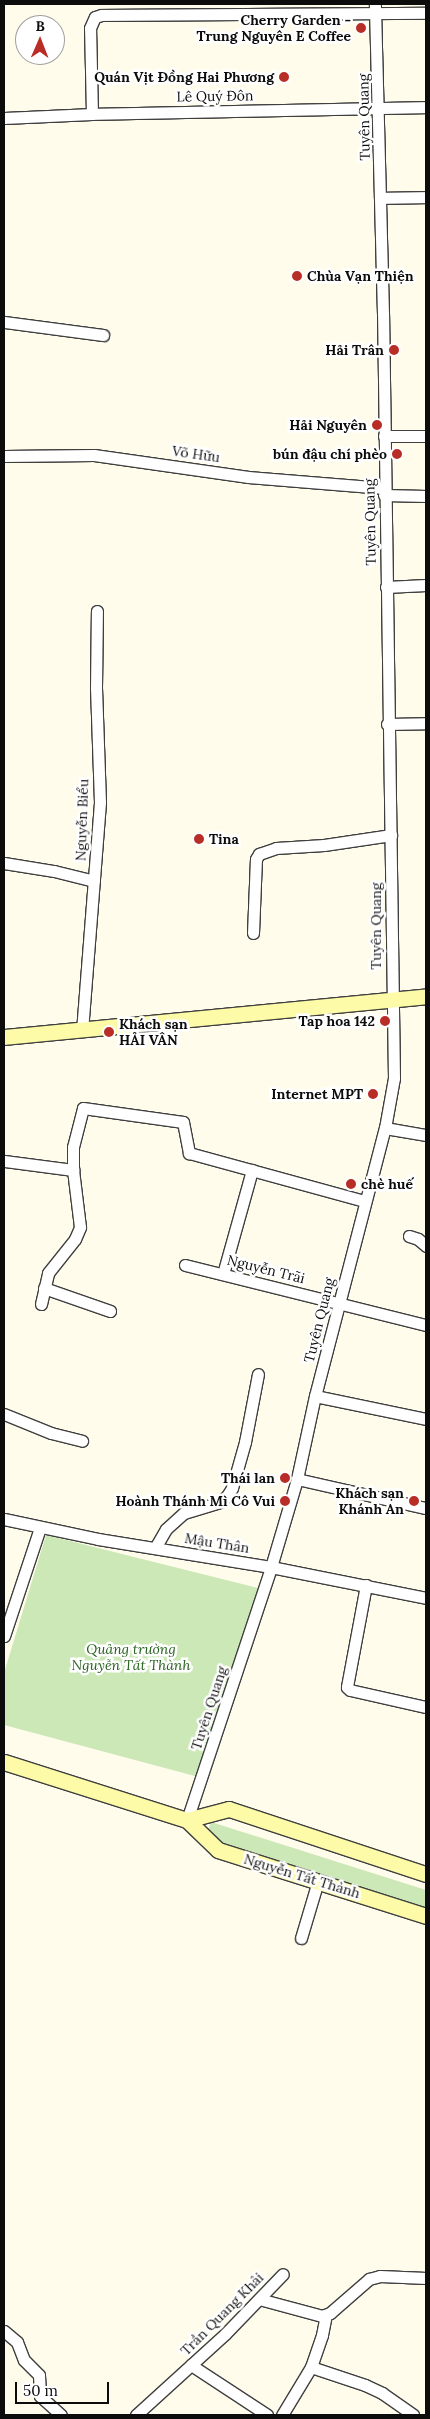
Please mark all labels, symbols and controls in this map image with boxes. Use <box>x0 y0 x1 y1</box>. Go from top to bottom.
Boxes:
place label: Cherry Garden - Trung Nguyên E Coffee <box>196 12 351 44</box>
north arrow <box>15 15 65 65</box>
text: B <box>35 17 45 35</box>
marker: Cherry Garden - Trung Nguyên E Coffee <box>355 22 367 34</box>
place label: Quán Vịt Đồng Hai Phương <box>94 69 274 85</box>
marker: Quán Vịt Đồng Hai Phương <box>278 71 290 83</box>
street label: Tuyên Quang <box>355 73 373 161</box>
street label: Lê Quý Đôn <box>176 87 254 105</box>
place label: Chùa Vạn Thiện <box>307 268 414 284</box>
marker: Chùa Vạn Thiện <box>291 270 303 282</box>
place label: Hải Trân <box>325 342 384 358</box>
marker: Hải Trân <box>388 344 400 356</box>
place label: Hải Nguyên <box>289 417 367 433</box>
marker: Hải Nguyên <box>371 419 383 431</box>
street label: Võ Hữu <box>171 442 221 466</box>
place label: bún đậu chí phèo <box>273 446 387 462</box>
marker: bún đậu chí phèo <box>391 448 403 460</box>
street label: Tuyên Quang <box>361 478 379 566</box>
street label: Nguyễn Biểu <box>72 779 92 861</box>
place label: Tina <box>209 831 239 847</box>
marker: Tina <box>193 833 205 845</box>
street label: Tuyên Quang <box>368 882 384 970</box>
place label: Tap hoa 142 <box>298 1013 375 1029</box>
marker: Tap hoa 142 <box>379 1015 391 1027</box>
place label: Khách sạn HẢI VÂN <box>119 1016 188 1048</box>
marker: Khách sạn HẢI VÂN <box>103 1026 115 1038</box>
place label: Internet MPT <box>271 1086 363 1102</box>
marker: Internet MPT <box>367 1088 379 1100</box>
place label: chè huế <box>361 1176 413 1192</box>
marker: chè huế <box>345 1178 357 1190</box>
street label: Nguyễn Trãi <box>225 1251 307 1287</box>
street label: Tuyên Quang <box>300 1276 338 1364</box>
place label: Thái lan <box>221 1470 275 1486</box>
marker: Thái lan <box>279 1472 291 1484</box>
place label: Khách sạn Khánh An <box>335 1485 404 1518</box>
place label: Hoành Thánh Mì Cô Vui <box>116 1493 275 1509</box>
marker: Hoành Thánh Mì Cô Vui <box>279 1495 291 1507</box>
marker: Khách sạn Khánh An <box>408 1495 420 1507</box>
street label: Mậu Thân <box>183 1530 251 1556</box>
park label: Quảng trường Nguyễn Tất Thành <box>72 1641 190 1674</box>
street label: Tuyên Quang <box>188 1664 230 1752</box>
street label: Nguyễn Tất Thành <box>242 1850 362 1902</box>
street label: Trần Quang Khải <box>177 2269 267 2359</box>
scale bar <box>18 2372 111 2404</box>
text: 50 m <box>23 2381 58 2400</box>

